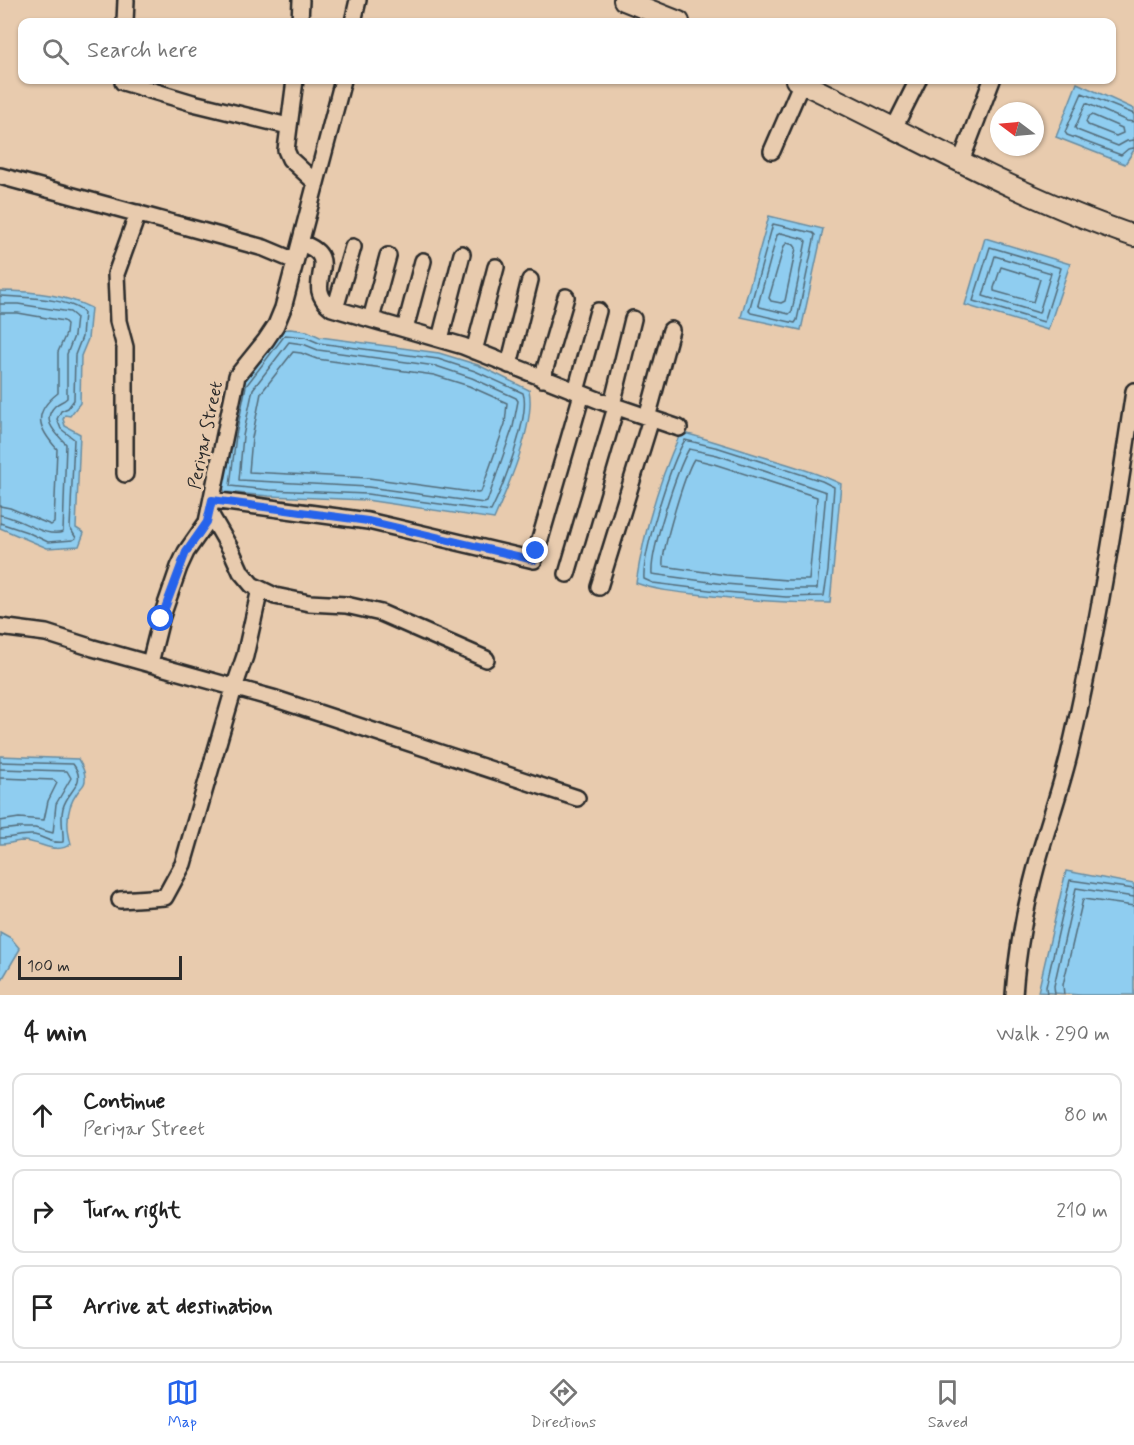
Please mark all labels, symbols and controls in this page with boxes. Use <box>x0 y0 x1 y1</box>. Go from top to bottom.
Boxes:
search box <box>18 18 1116 84</box>
icon: search <box>39 35 72 68</box>
text: Search here <box>87 37 198 65</box>
north arrow <box>990 102 1044 156</box>
street label: Periyar Street <box>183 379 229 491</box>
route end <box>522 537 548 563</box>
route start <box>147 605 173 631</box>
scale bar <box>18 953 182 980</box>
text: 100 m <box>27 956 70 977</box>
text: 4 min <box>24 1017 87 1051</box>
text: Walk · 290 m <box>996 1021 1110 1048</box>
text: Continue <box>83 1088 165 1116</box>
icon: ahead <box>26 1099 59 1132</box>
text: 80 m <box>1064 1102 1108 1129</box>
text: Periyar Street <box>83 1116 205 1143</box>
icon: right <box>26 1195 59 1228</box>
text: Turn right <box>83 1197 181 1225</box>
text: 210 m <box>1056 1198 1108 1225</box>
icon: arrive <box>26 1291 59 1324</box>
text: Arrive at destination <box>83 1293 273 1321</box>
tab: Map <box>166 1376 199 1433</box>
tab: Directions <box>530 1376 596 1433</box>
tab: Saved <box>928 1376 968 1433</box>

